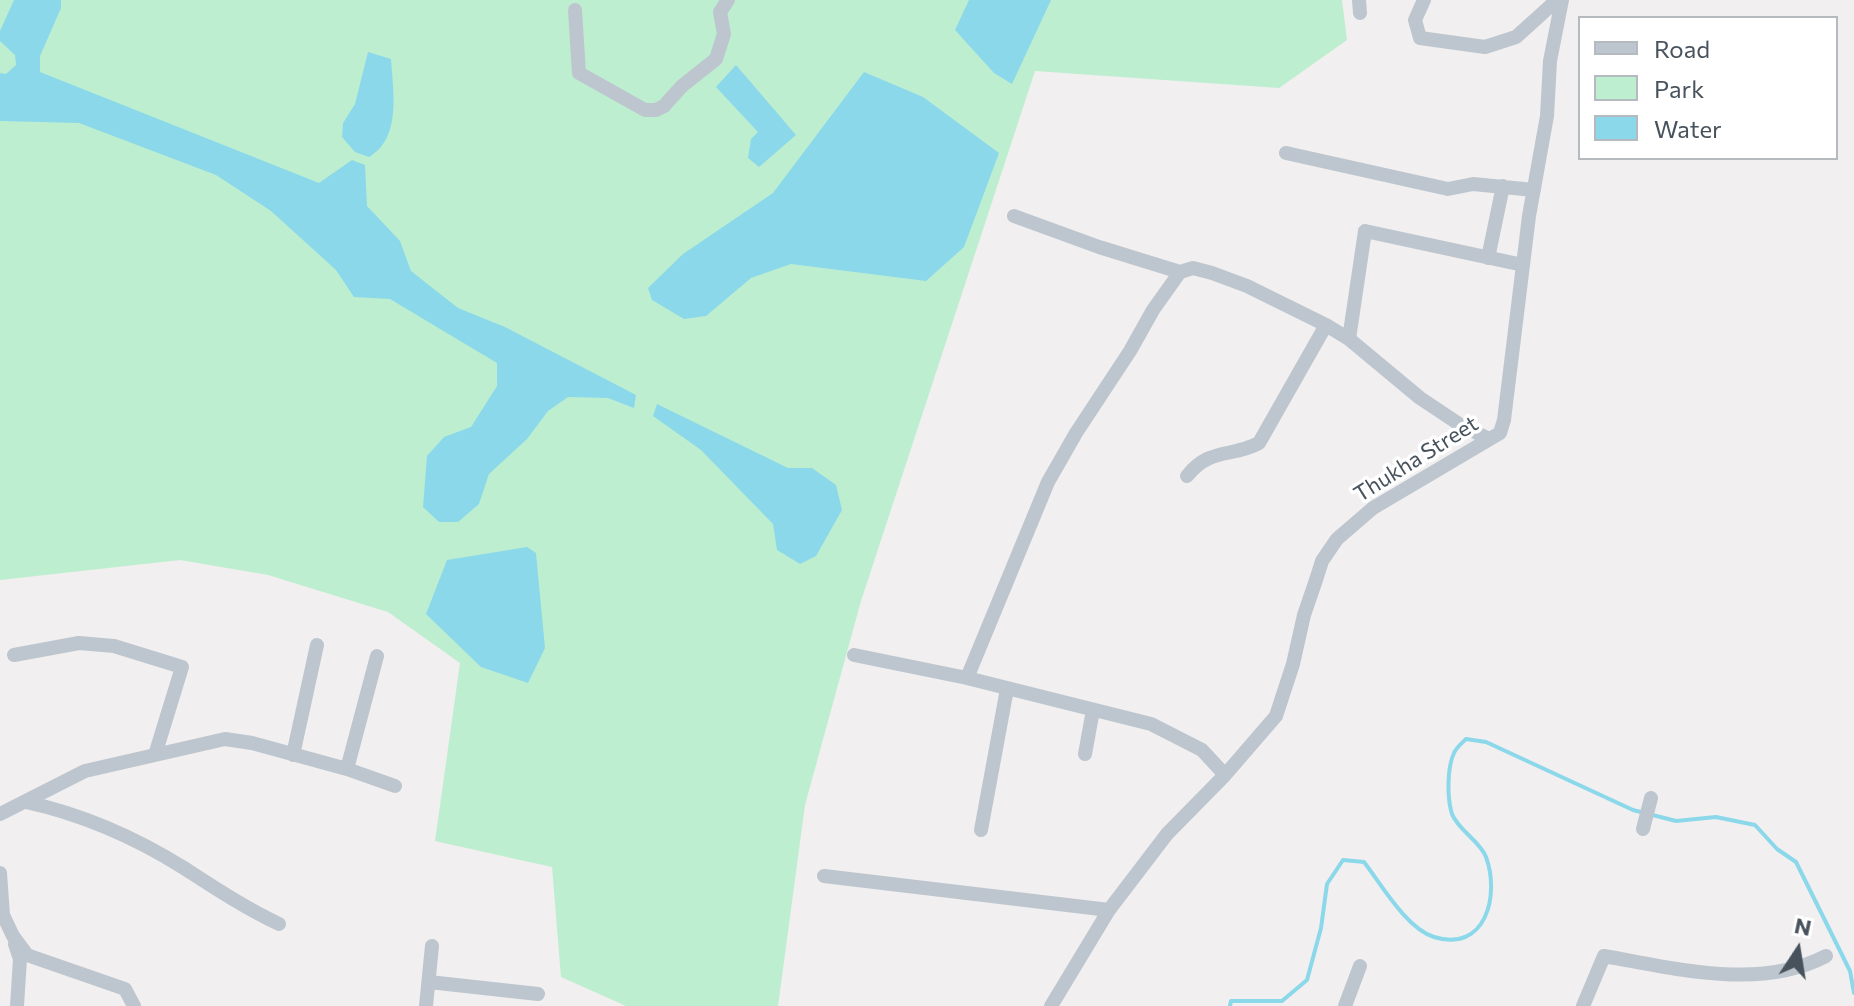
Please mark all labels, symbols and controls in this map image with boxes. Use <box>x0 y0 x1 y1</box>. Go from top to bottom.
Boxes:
legend <box>1578 16 1838 160</box>
text: Road <box>1654 34 1710 63</box>
text: Park <box>1654 74 1704 103</box>
text: Water <box>1654 114 1722 143</box>
street label: Thukha Street <box>1349 410 1483 508</box>
north arrow <box>1758 910 1838 990</box>
text: N <box>1792 911 1814 941</box>

